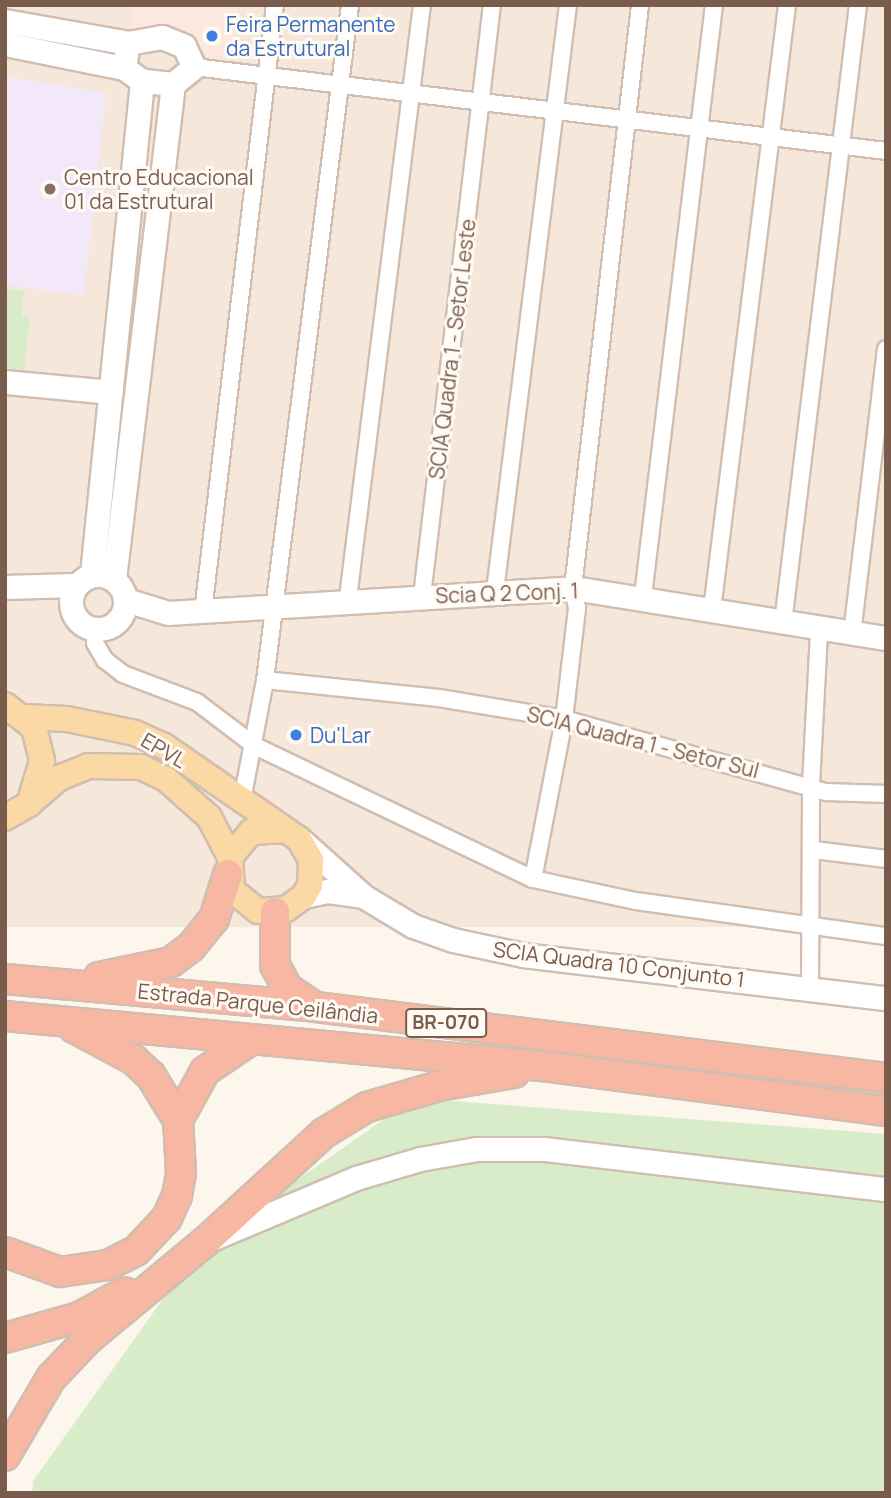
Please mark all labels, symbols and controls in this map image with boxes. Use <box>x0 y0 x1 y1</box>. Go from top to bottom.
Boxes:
place label: Feira Permanente da Estrutural <box>226 11 395 61</box>
marker: Feira Permanente da Estrutural <box>204 28 220 44</box>
place label: Centro Educacional 01 da Estrutural <box>64 164 254 214</box>
marker: Centro Educacional 01 da Estrutural <box>42 181 58 197</box>
street label: SCIA Quadra 1 - Setor Leste <box>424 217 480 481</box>
street label: Scia Q 2 Conj. 1 <box>435 578 579 608</box>
street label: SCIA Quadra 1 - Setor Sul <box>524 701 762 783</box>
place label: Du'Lar <box>310 722 371 748</box>
street label: EPVL <box>137 727 191 773</box>
marker: Du'Lar <box>288 727 304 743</box>
street label: SCIA Quadra 10 Conjunto 1 <box>492 936 746 992</box>
street label: Estrada Parque Ceilândia <box>137 978 379 1028</box>
road number: BR-070 <box>404 1007 488 1038</box>

